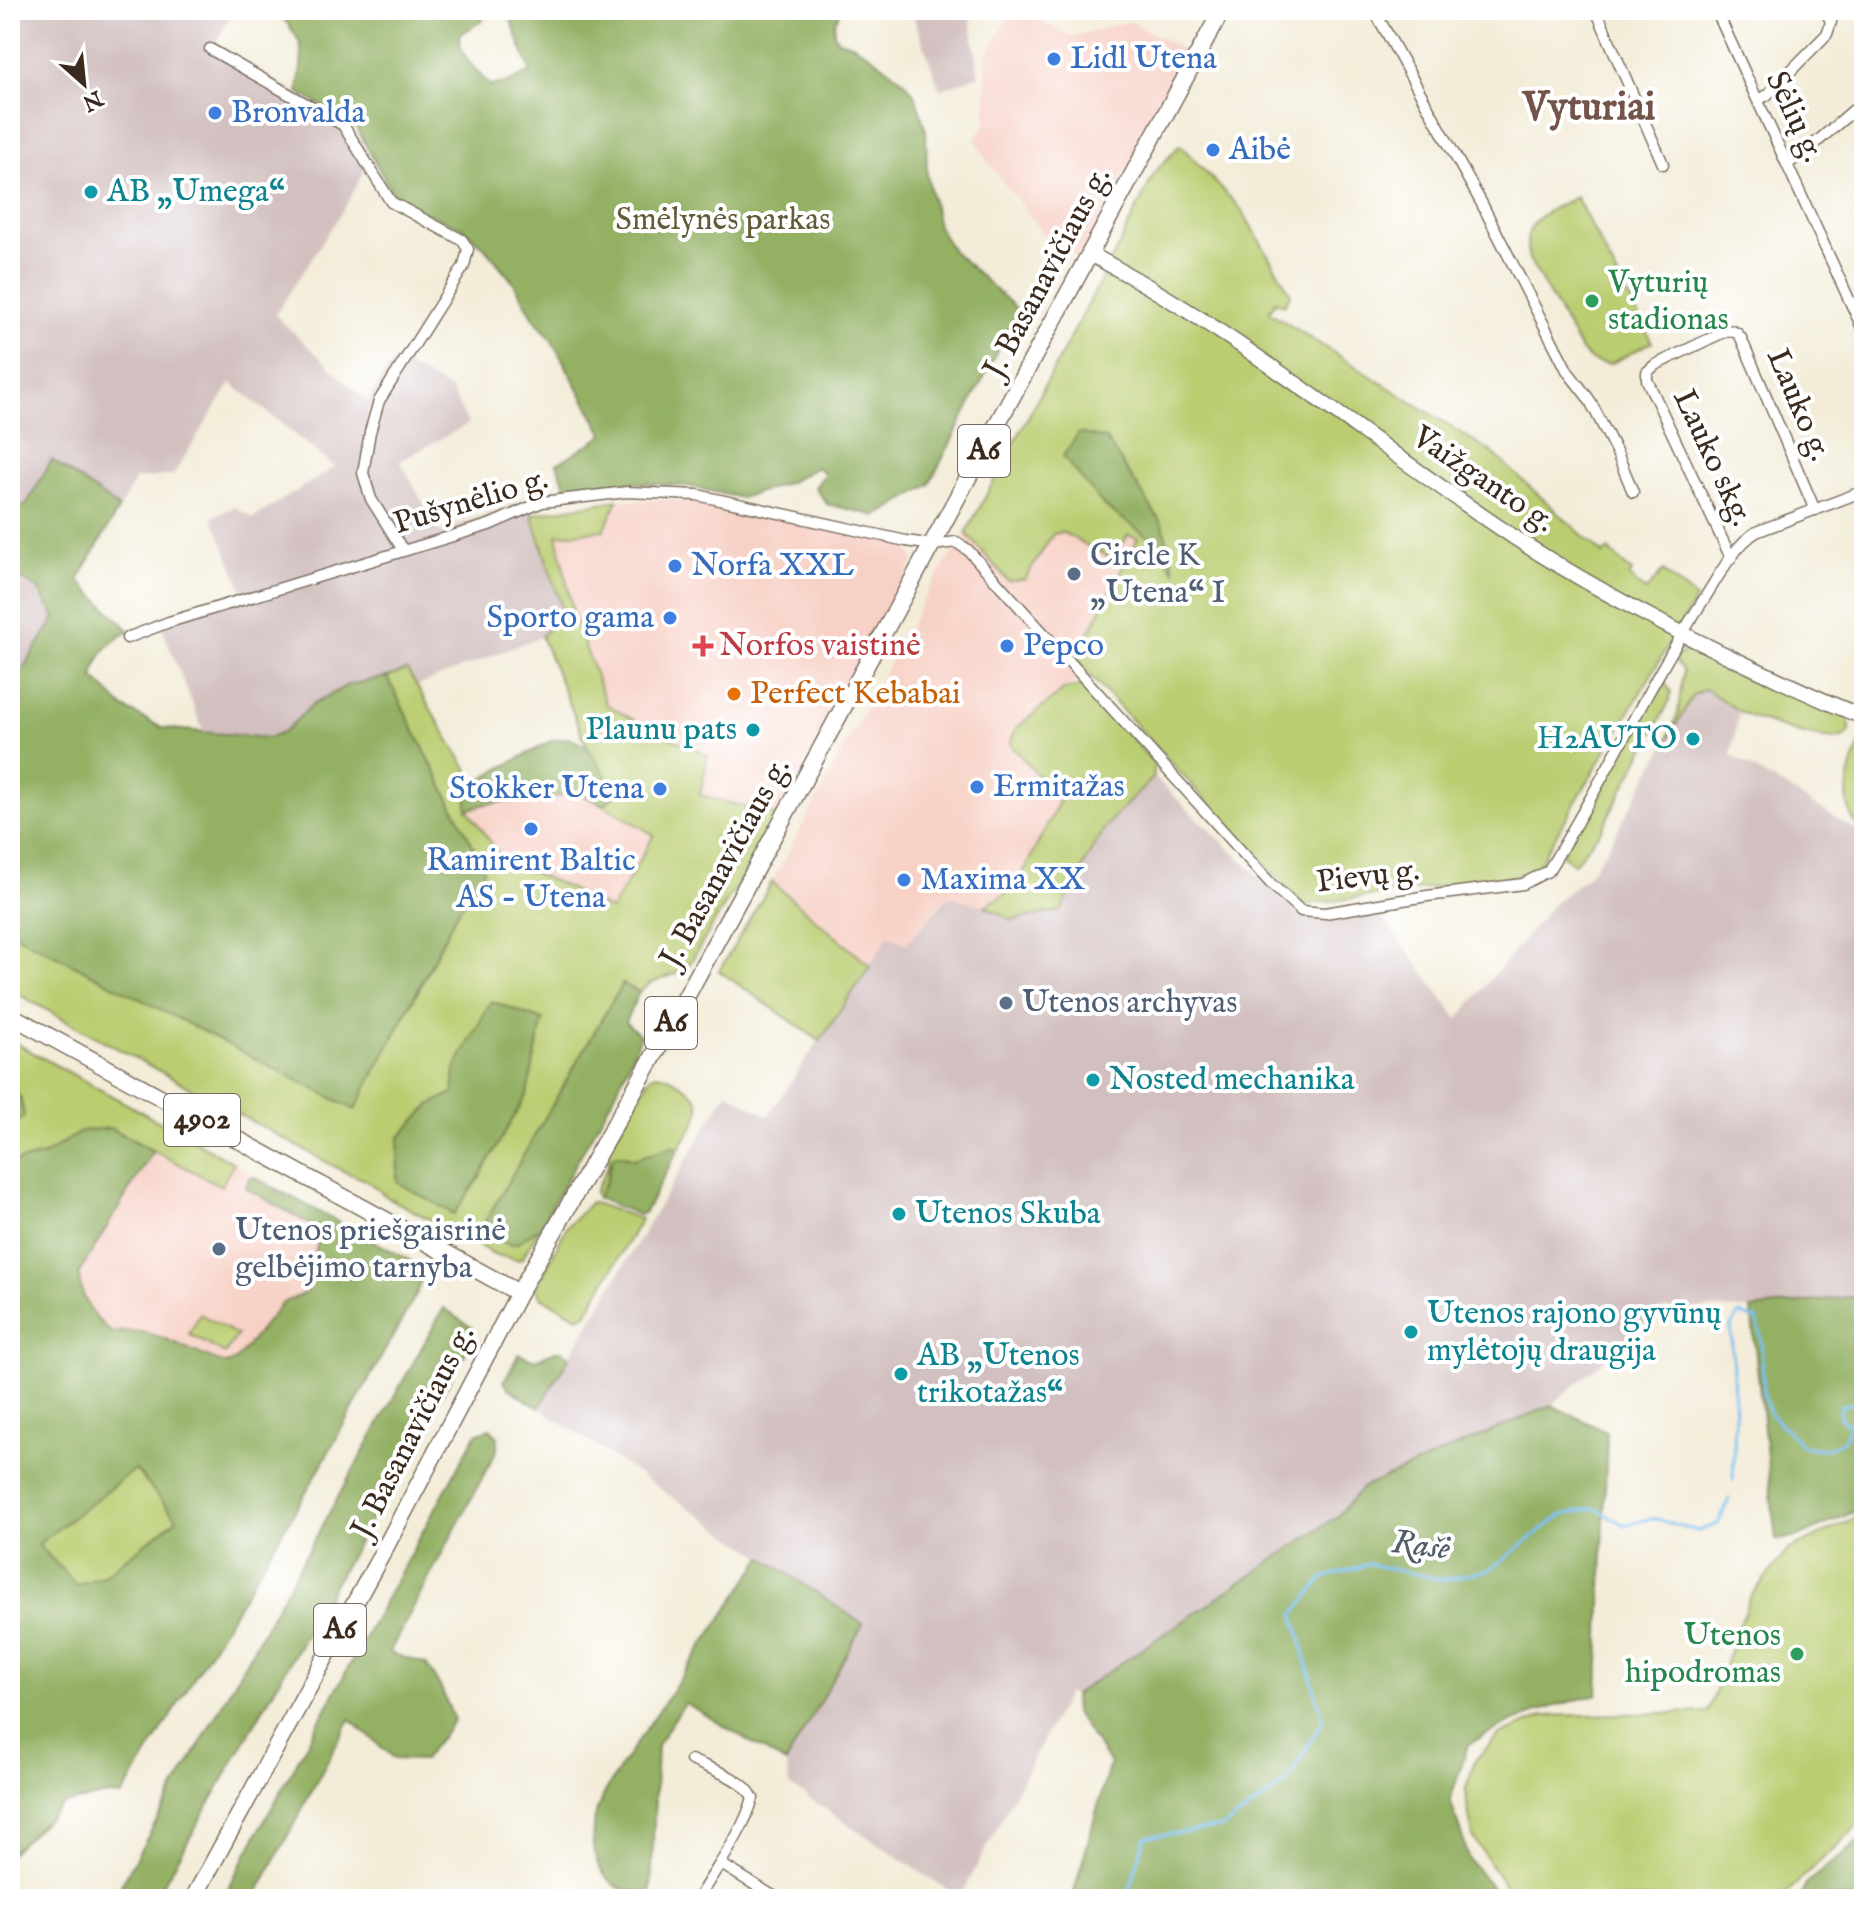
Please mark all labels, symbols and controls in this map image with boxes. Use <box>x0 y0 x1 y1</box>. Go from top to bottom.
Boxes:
place label: Lidl Utena <box>1070 39 1217 80</box>
north arrow <box>44 44 124 124</box>
marker: Lidl Utena <box>1045 50 1063 68</box>
street label: Sėlių g. <box>1755 65 1833 169</box>
text: N <box>77 83 108 117</box>
district label: Vyturiai <box>1522 83 1656 134</box>
place label: Bronvalda <box>231 93 365 134</box>
marker: Bronvalda <box>206 104 224 122</box>
place label: Aibė <box>1228 130 1291 171</box>
marker: Aibė <box>1204 141 1222 159</box>
street label: J. Basanavičiaus g. <box>974 160 1121 389</box>
place label: AB „Umega“ <box>106 172 285 213</box>
marker: AB „Umega“ <box>82 183 100 201</box>
park label: Smėlynės parkas <box>616 200 830 241</box>
place label: Vyturių stadionas <box>1607 263 1729 341</box>
marker: Vyturių stadionas <box>1583 292 1601 310</box>
street label: Lauko g. <box>1756 343 1840 467</box>
street label: Lauko skg. <box>1662 383 1762 533</box>
street label: Vaižganto g. <box>1403 417 1562 543</box>
road number: A6 <box>958 425 1010 477</box>
street label: Pušynėlio g. <box>389 459 553 545</box>
place label: Circle K „Utena“ I <box>1090 536 1225 614</box>
place label: Norfa XXL <box>691 546 854 587</box>
marker: Norfa XXL <box>666 557 684 575</box>
marker: Circle K „Utena“ I <box>1065 565 1083 583</box>
place label: Sporto gama <box>486 598 654 639</box>
marker: Sporto gama <box>661 609 679 627</box>
place label: Norfos vaistinė <box>719 626 921 667</box>
place label: Pepco <box>1023 626 1104 667</box>
marker: Norfos vaistinė <box>694 637 712 655</box>
marker: Pepco <box>998 637 1016 655</box>
place label: Perfect Kebabai <box>750 674 961 715</box>
marker: Perfect Kebabai <box>725 685 743 703</box>
place label: Plaunu pats <box>586 710 737 751</box>
place label: H2AUTO <box>1537 719 1677 760</box>
marker: Plaunu pats <box>744 721 762 739</box>
marker: H2AUTO <box>1684 730 1702 748</box>
street label: J. Basanavičiaus g. <box>650 751 801 978</box>
place label: Ermitažas <box>993 767 1125 808</box>
place label: Stokker Utena <box>449 769 644 810</box>
marker: Ermitažas <box>968 778 986 796</box>
marker: Stokker Utena <box>651 780 669 798</box>
marker: Ramirent Baltic AS - Utena <box>522 820 540 838</box>
place label: Ramirent Baltic AS - Utena <box>426 841 636 919</box>
street label: Pievų g. <box>1314 850 1422 904</box>
place label: Maxima XX <box>920 860 1085 901</box>
marker: Maxima XX <box>895 871 913 889</box>
place label: Utenos archyvas <box>1022 983 1237 1024</box>
marker: Utenos archyvas <box>997 994 1015 1012</box>
road number: A6 <box>645 997 697 1049</box>
place label: Nosted mechanika <box>1109 1060 1355 1101</box>
marker: Nosted mechanika <box>1084 1071 1102 1089</box>
road number: 4902 <box>164 1094 240 1146</box>
place label: Utenos Skuba <box>915 1194 1101 1235</box>
marker: Utenos Skuba <box>890 1205 908 1223</box>
place label: Utenos priešgaisrinė gelbėjimo tarnyba <box>235 1211 506 1289</box>
marker: Utenos priešgaisrinė gelbėjimo tarnyba <box>210 1240 228 1258</box>
place label: Utenos rajono gyvūnų mylėtojų draugija <box>1427 1294 1721 1372</box>
street label: J. Basanavičiaus g. <box>341 1318 485 1548</box>
marker: Utenos rajono gyvūnų mylėtojų draugija <box>1402 1323 1420 1341</box>
place label: AB „Utenos trikotažas“ <box>916 1336 1080 1414</box>
marker: AB „Utenos trikotažas“ <box>892 1365 910 1383</box>
water label: Rašė <box>1389 1521 1453 1571</box>
road number: A6 <box>314 1604 366 1656</box>
place label: Utenos hipodromas <box>1625 1616 1781 1694</box>
marker: Utenos hipodromas <box>1788 1645 1806 1663</box>

